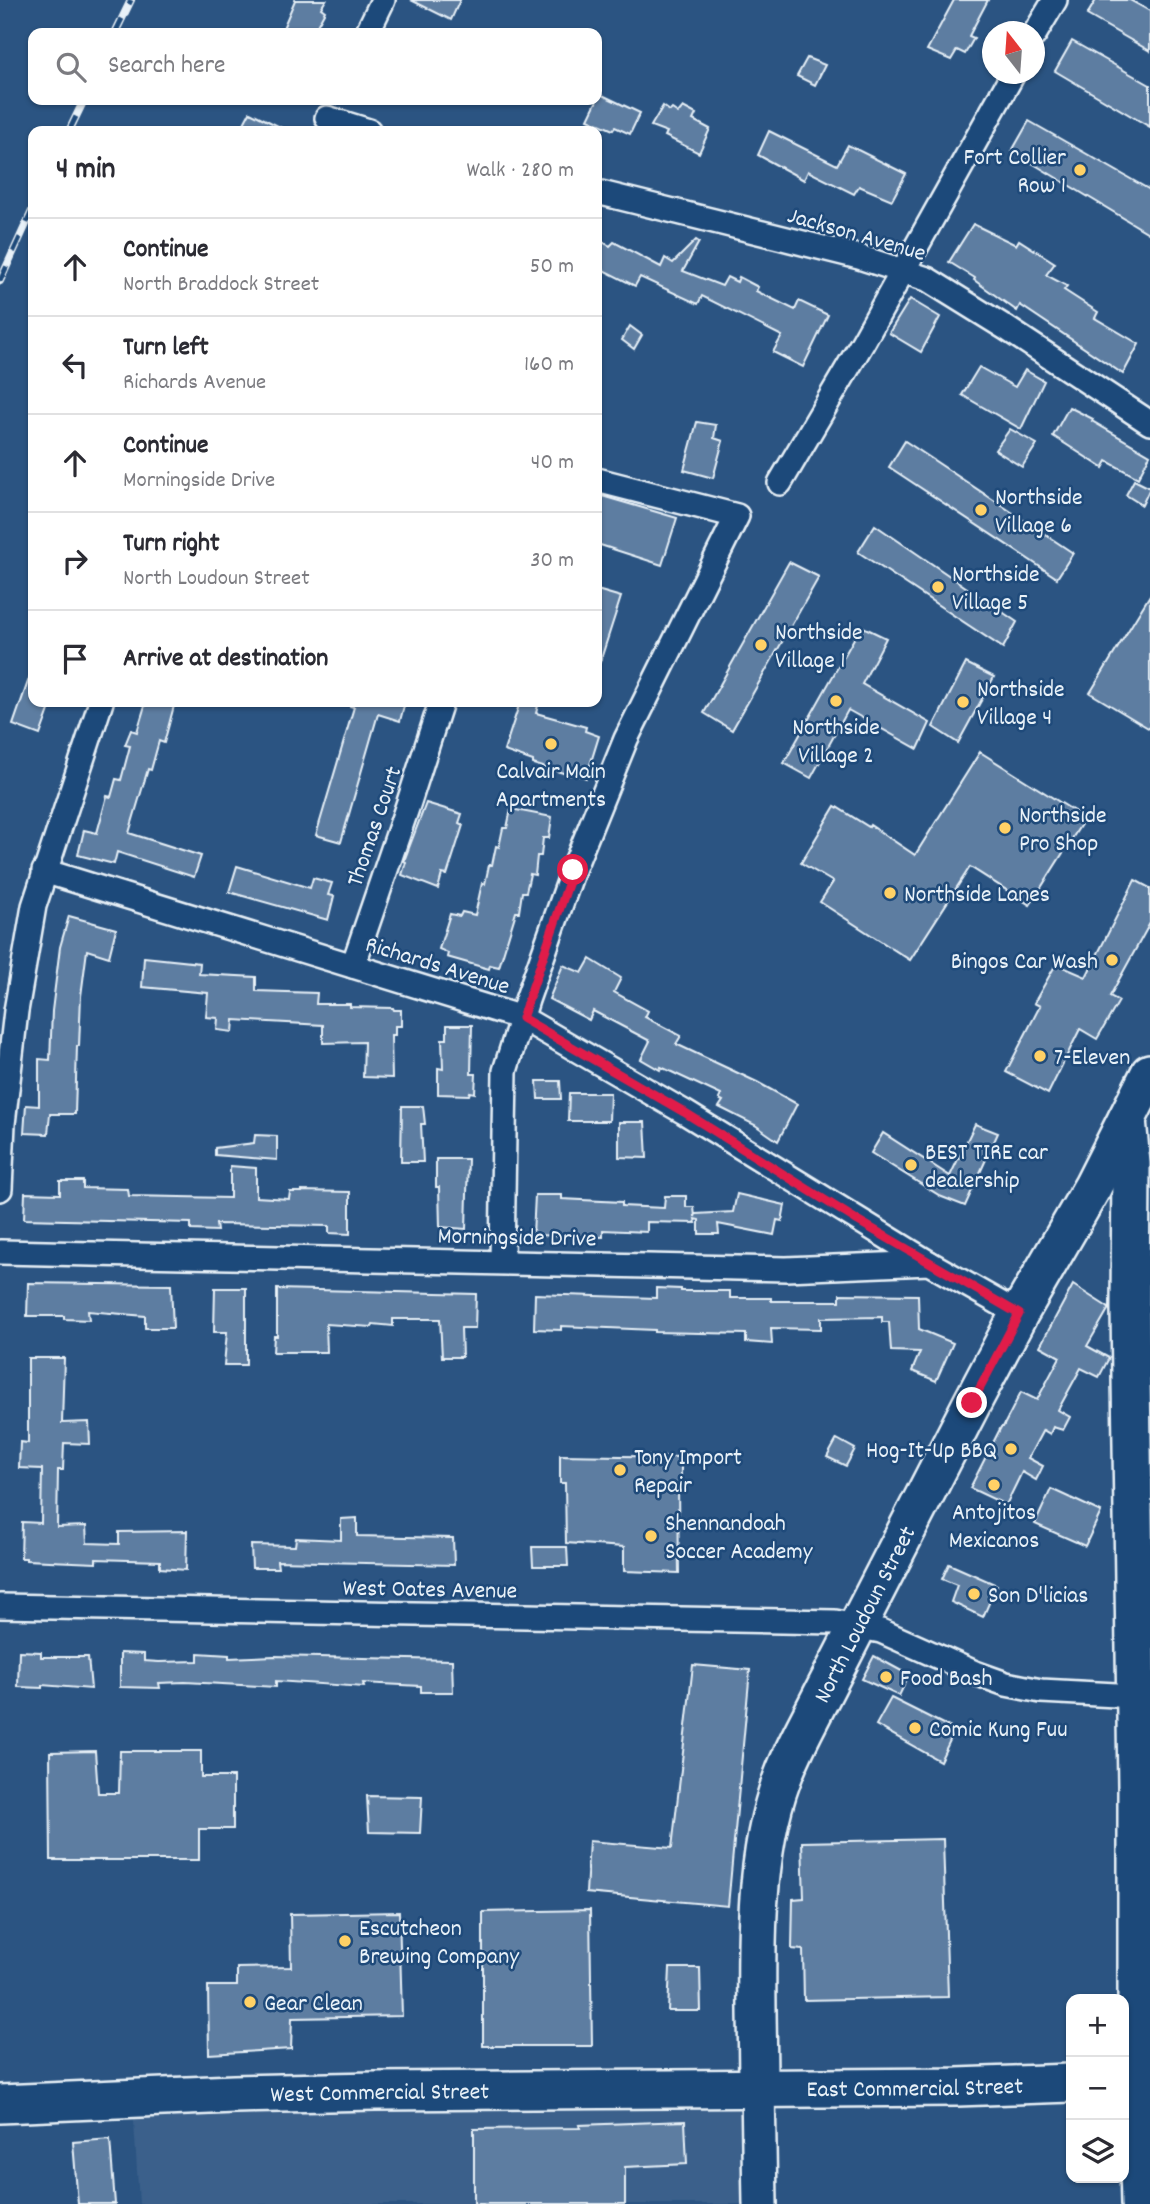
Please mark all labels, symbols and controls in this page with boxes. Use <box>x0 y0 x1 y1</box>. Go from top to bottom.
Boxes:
north arrow <box>982 21 1045 84</box>
search box <box>28 28 602 105</box>
icon: search <box>52 48 90 86</box>
text: Search here <box>108 48 226 85</box>
place label: Fort Collier Row 1 <box>964 142 1066 204</box>
text: 4 min <box>56 150 115 193</box>
text: Walk · 280 m <box>466 155 574 188</box>
marker: Fort Collier Row 1 <box>1072 162 1088 178</box>
street label: Jackson Avenue <box>783 200 929 272</box>
text: Continue <box>123 232 208 269</box>
icon: ahead <box>56 248 94 286</box>
text: 50 m <box>530 251 574 284</box>
text: North Braddock Street <box>123 269 319 302</box>
text: Turn left <box>123 330 209 367</box>
icon: left <box>56 346 94 384</box>
text: 160 m <box>524 349 574 382</box>
text: Richards Avenue <box>123 367 266 400</box>
text: Continue <box>123 428 208 465</box>
icon: ahead <box>56 444 94 482</box>
text: 40 m <box>531 447 574 480</box>
text: Morningside Drive <box>123 465 275 498</box>
place label: Northside Village 6 <box>995 482 1083 544</box>
marker: Northside Village 6 <box>973 502 989 518</box>
text: Turn right <box>123 526 220 563</box>
icon: right <box>56 542 94 580</box>
text: 30 m <box>530 545 574 578</box>
place label: Northside Village 5 <box>952 559 1040 621</box>
text: North Loudoun Street <box>123 563 310 596</box>
marker: Northside Village 5 <box>930 579 946 595</box>
place label: Northside Village 1 <box>775 617 863 679</box>
marker: Northside Village 1 <box>753 637 769 653</box>
icon: arrive <box>56 640 94 678</box>
text: Arrive at destination <box>123 641 328 678</box>
place label: Northside Village 4 <box>977 674 1065 736</box>
marker: Northside Village 2 <box>828 693 844 709</box>
marker: Northside Village 4 <box>955 694 971 710</box>
place label: Northside Village 2 <box>792 712 880 774</box>
marker: Calvair Main Apartments <box>543 736 559 752</box>
place label: Calvair Main Apartments <box>496 756 606 818</box>
street label: Thomas Court <box>339 762 412 892</box>
place label: Northside Pro Shop <box>1019 800 1107 862</box>
marker: Northside Pro Shop <box>997 820 1013 836</box>
route start <box>557 854 588 885</box>
place label: Northside Lanes <box>904 879 1050 913</box>
marker: Northside Lanes <box>882 885 898 901</box>
street label: Richards Avenue <box>361 929 514 1005</box>
place label: Bingos Car Wash <box>951 946 1098 980</box>
marker: Bingos Car Wash <box>1104 952 1120 968</box>
place label: 7-Eleven <box>1054 1042 1130 1076</box>
marker: 7-Eleven <box>1032 1048 1048 1064</box>
place label: BEST TIRE car dealership <box>925 1137 1048 1199</box>
marker: BEST TIRE car dealership <box>903 1157 919 1173</box>
street label: Morningside Drive <box>437 1221 597 1257</box>
route end <box>956 1387 987 1418</box>
place label: Hog-It-Up BBQ <box>866 1435 997 1469</box>
marker: Hog-It-Up BBQ <box>1003 1441 1019 1457</box>
place label: Tony Import Repair <box>634 1442 742 1504</box>
marker: Tony Import Repair <box>612 1462 628 1478</box>
marker: Antojitos Mexicanos <box>986 1477 1002 1493</box>
place label: Antojitos Mexicanos <box>949 1497 1039 1559</box>
place label: Shennandoah Soccer Academy <box>665 1508 814 1570</box>
street label: North Loudoun Street <box>807 1521 926 1710</box>
marker: Shennandoah Soccer Academy <box>643 1528 659 1544</box>
street label: West Oates Avenue <box>342 1572 517 1610</box>
place label: Son D'licias <box>988 1580 1088 1614</box>
marker: Son D'licias <box>966 1586 982 1602</box>
place label: Food Bash <box>900 1663 993 1697</box>
marker: Food Bash <box>878 1669 894 1685</box>
place label: Comic Kung Fuu <box>929 1714 1067 1748</box>
marker: Comic Kung Fuu <box>907 1720 923 1736</box>
place label: Escutcheon Brewing Company <box>359 1913 520 1975</box>
marker: Escutcheon Brewing Company <box>337 1933 353 1949</box>
place label: Gear Clean <box>264 1988 363 2022</box>
marker: Gear Clean <box>242 1994 258 2010</box>
map controls <box>1066 1994 1129 2183</box>
button: + <box>1066 1994 1129 2057</box>
button: − <box>1066 2057 1129 2120</box>
street label: East Commercial Street <box>806 2071 1024 2108</box>
street label: West Commercial Street <box>270 2076 489 2113</box>
button: layers <box>1066 2120 1129 2183</box>

